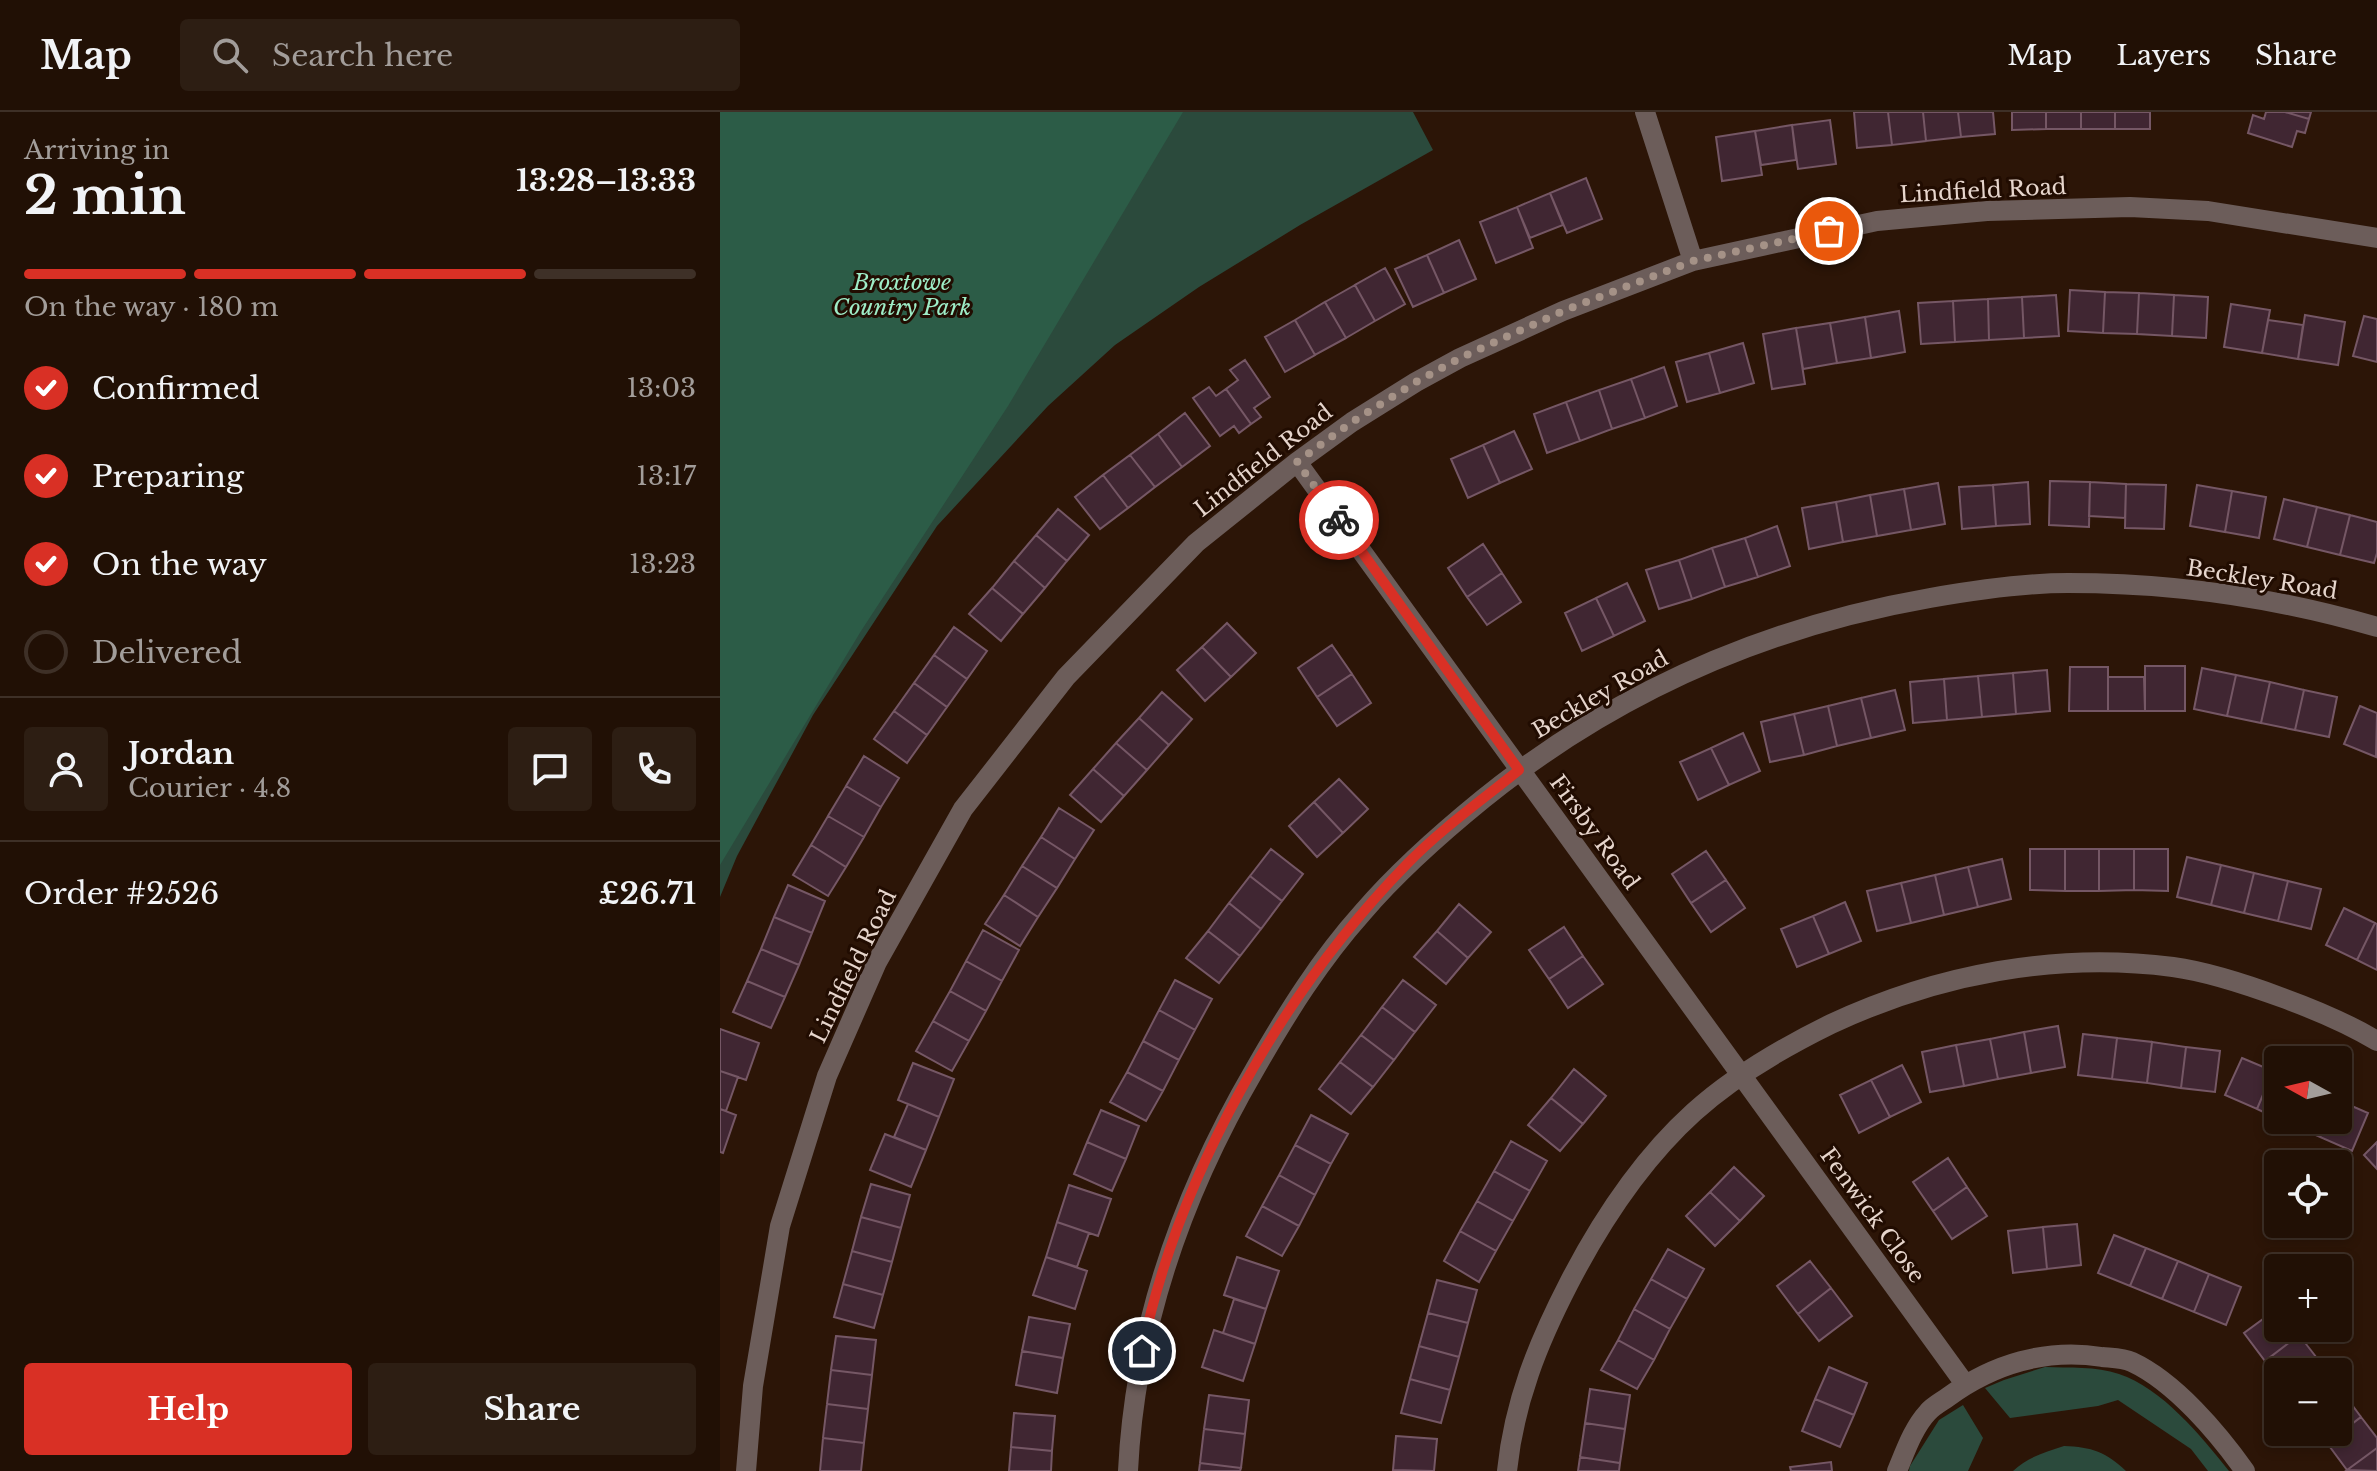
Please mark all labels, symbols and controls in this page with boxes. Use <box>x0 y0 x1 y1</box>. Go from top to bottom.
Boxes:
search box <box>180 19 740 91</box>
text: Map <box>40 32 132 79</box>
icon: search <box>208 33 252 77</box>
text: Search here <box>272 37 453 74</box>
text: Map <box>2007 38 2072 73</box>
text: Layers <box>2116 38 2211 73</box>
text: Share <box>2255 38 2337 73</box>
text: Arriving in <box>24 134 170 166</box>
text: 13:28–13:33 <box>516 162 696 199</box>
text: 2 min <box>24 164 186 228</box>
street label: Lindfield Road <box>1899 173 2067 208</box>
pin <box>1795 197 1863 265</box>
icon: bag <box>1807 209 1851 253</box>
park label: Broxtowe Country Park <box>833 269 971 321</box>
text: On the way · 180 m <box>24 291 279 323</box>
icon: check <box>24 366 68 410</box>
text: Confirmed <box>92 370 260 407</box>
text: 13:03 <box>626 372 696 404</box>
street label: Lindfield Road <box>1189 398 1338 523</box>
icon: check <box>24 454 68 498</box>
text: Preparing <box>92 458 244 495</box>
text: 13:17 <box>636 460 696 492</box>
courier <box>1299 480 1379 560</box>
icon: bike <box>1317 498 1361 542</box>
icon: check <box>24 542 68 586</box>
text: On the way <box>92 546 267 583</box>
text: 13:23 <box>629 548 696 580</box>
street label: Beckley Road <box>2184 554 2340 605</box>
text: Delivered <box>92 634 242 671</box>
street label: Beckley Road <box>1527 645 1673 744</box>
button: person <box>24 727 108 811</box>
button: chat <box>508 727 592 811</box>
button: phone <box>612 727 696 811</box>
text: Jordan <box>128 735 234 772</box>
street label: Firsby Road <box>1544 770 1645 895</box>
text: Courier · 4.8 <box>128 772 291 804</box>
text: Order #2526 <box>24 875 219 912</box>
text: £26.71 <box>598 875 696 912</box>
street label: Lindfield Road <box>805 885 902 1047</box>
north arrow <box>2264 1046 2352 1134</box>
map controls <box>2264 1046 2352 1446</box>
street label: Fenwick Close <box>1814 1142 1931 1288</box>
button: locate <box>2264 1150 2352 1238</box>
button: + <box>2264 1254 2352 1342</box>
pin <box>1108 1317 1176 1385</box>
icon: home <box>1120 1329 1164 1373</box>
button: − <box>2264 1358 2352 1446</box>
button: Help <box>24 1363 352 1455</box>
button: Share <box>368 1363 696 1455</box>

